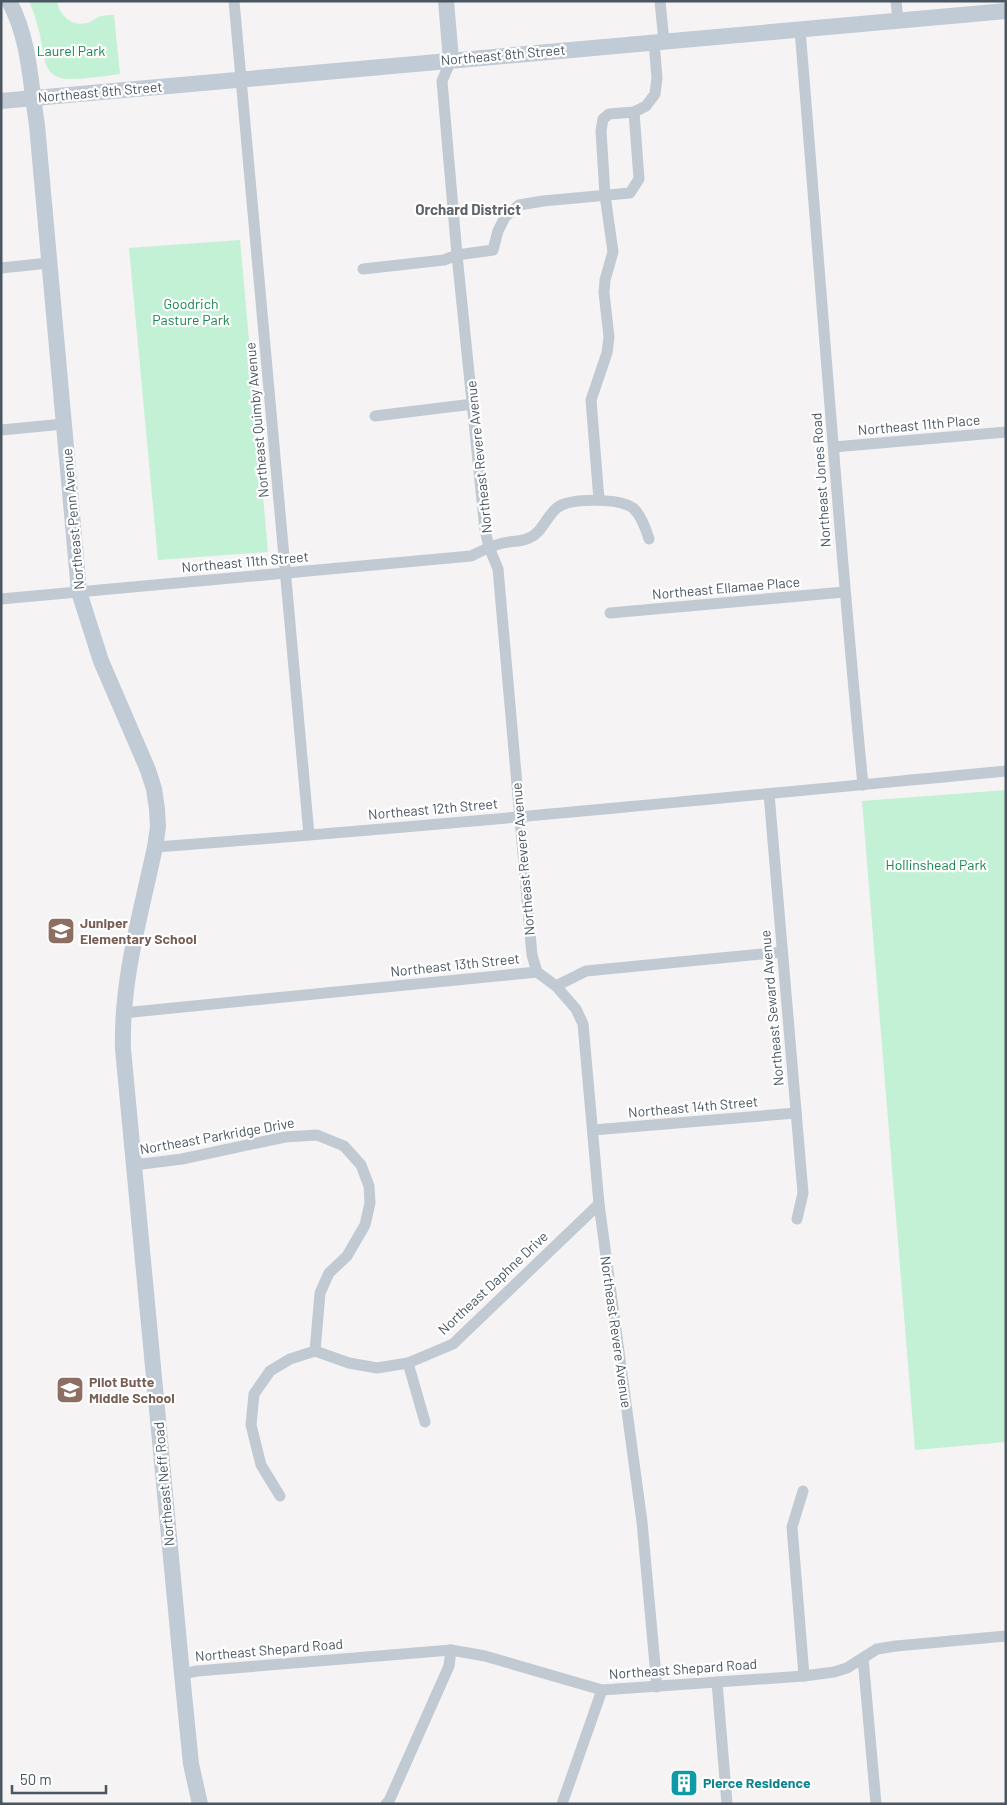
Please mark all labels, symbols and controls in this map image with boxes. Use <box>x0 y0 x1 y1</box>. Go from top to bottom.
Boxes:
street label: Northeast 8th Street <box>440 41 566 68</box>
park label: Laurel Park <box>37 42 105 59</box>
street label: Northeast 8th Street <box>37 78 163 105</box>
district label: Orchard District <box>415 200 521 218</box>
park label: Goodrich Pasture Park <box>152 295 230 328</box>
street label: Northeast Quimby Avenue <box>241 342 272 499</box>
street label: Northeast Revere Avenue <box>462 380 495 534</box>
street label: Northeast 11th Place <box>857 411 981 438</box>
street label: Northeast Jones Road <box>807 412 834 548</box>
street label: Northeast Penn Avenue <box>58 448 87 591</box>
street label: Northeast 11th Street <box>181 547 309 576</box>
street label: Northeast Ellamae Place <box>651 573 801 602</box>
street label: Northeast Revere Avenue <box>507 782 538 936</box>
street label: Northeast 12th Street <box>367 794 499 823</box>
park label: Hollinshead Park <box>885 856 987 873</box>
place label: Juniper Elementary School <box>80 914 197 947</box>
school or university icon: Juniper Elementary School <box>46 916 76 946</box>
street label: Northeast Seward Avenue <box>756 929 787 1087</box>
street label: Northeast 13th Street <box>389 949 520 980</box>
street label: Northeast 14th Street <box>627 1092 759 1121</box>
street label: Northeast Parkridge Drive <box>138 1114 296 1157</box>
street label: Northeast Daphne Drive <box>434 1227 551 1338</box>
street label: Northeast Revere Avenue <box>597 1255 636 1409</box>
place label: Pilot Butte Middle School <box>89 1373 175 1406</box>
school or university icon: Pilot Butte Middle School <box>55 1375 85 1405</box>
street label: Northeast Neff Road <box>150 1421 177 1547</box>
street label: Northeast Shepard Road <box>194 1635 344 1664</box>
street label: Northeast Shepard Road <box>608 1655 758 1682</box>
scale bar <box>12 1762 106 1794</box>
building icon: Pierce Residence <box>669 1768 699 1798</box>
text: 50 m <box>20 1770 52 1788</box>
place label: Pierce Residence <box>703 1774 811 1791</box>

